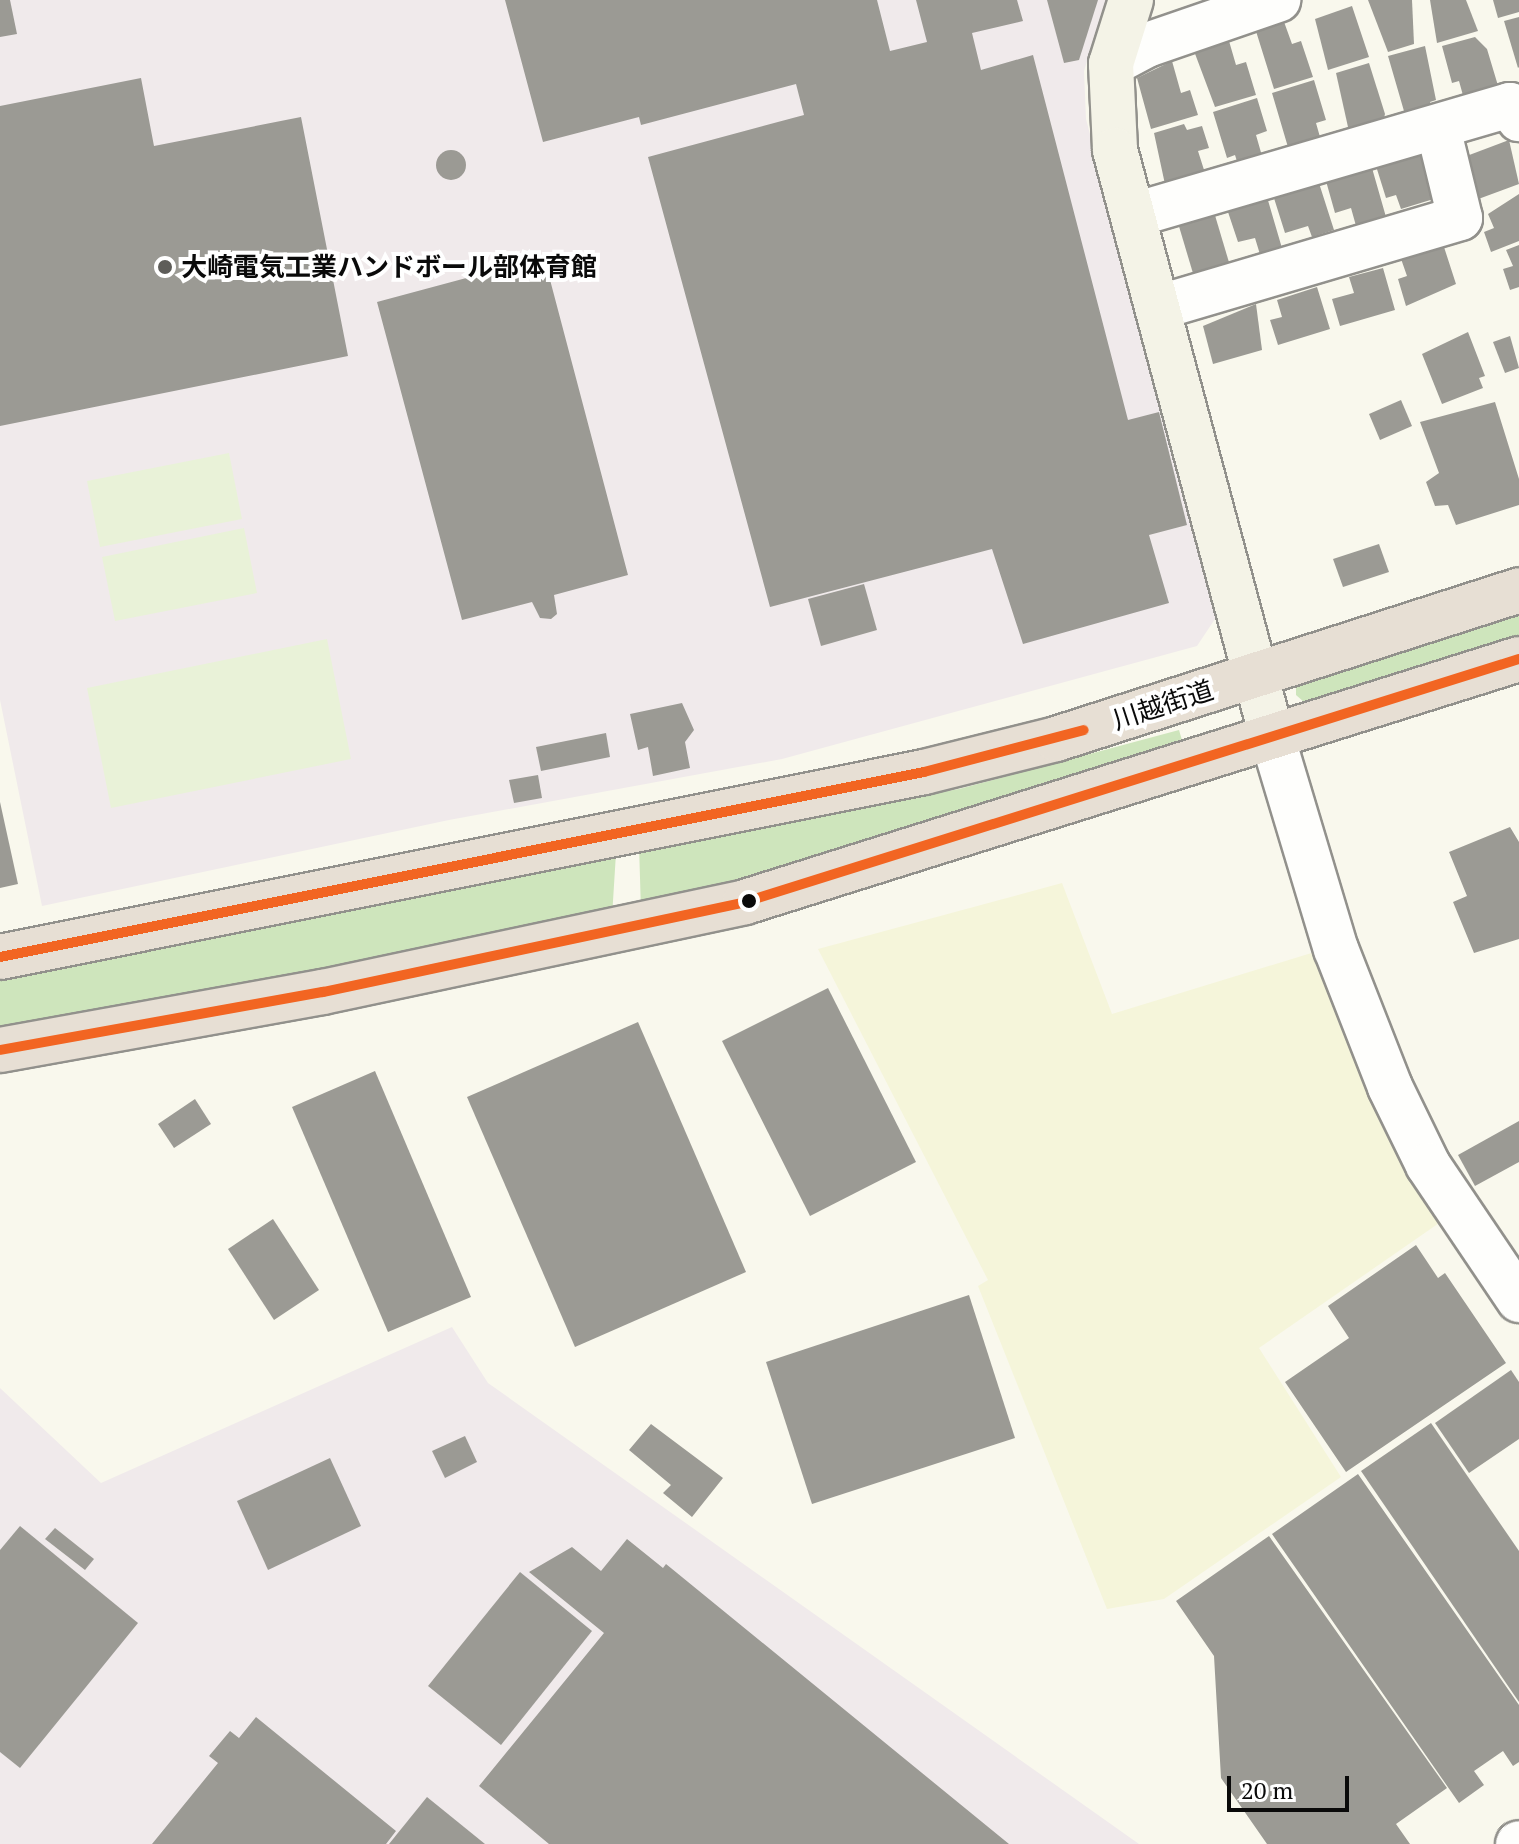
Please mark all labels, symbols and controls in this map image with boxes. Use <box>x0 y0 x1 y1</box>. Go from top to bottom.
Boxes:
place label: 大崎電気工業ハンドボール部体育館 <box>181 251 597 283</box>
marker: 大崎電気工業ハンドボール部体育館 <box>156 258 174 276</box>
street label: 川越街道 <box>1109 674 1217 736</box>
unlabelled marker <box>741 893 757 909</box>
scale bar <box>1231 1760 1353 1810</box>
text: 20 m <box>1241 1774 1293 1806</box>

